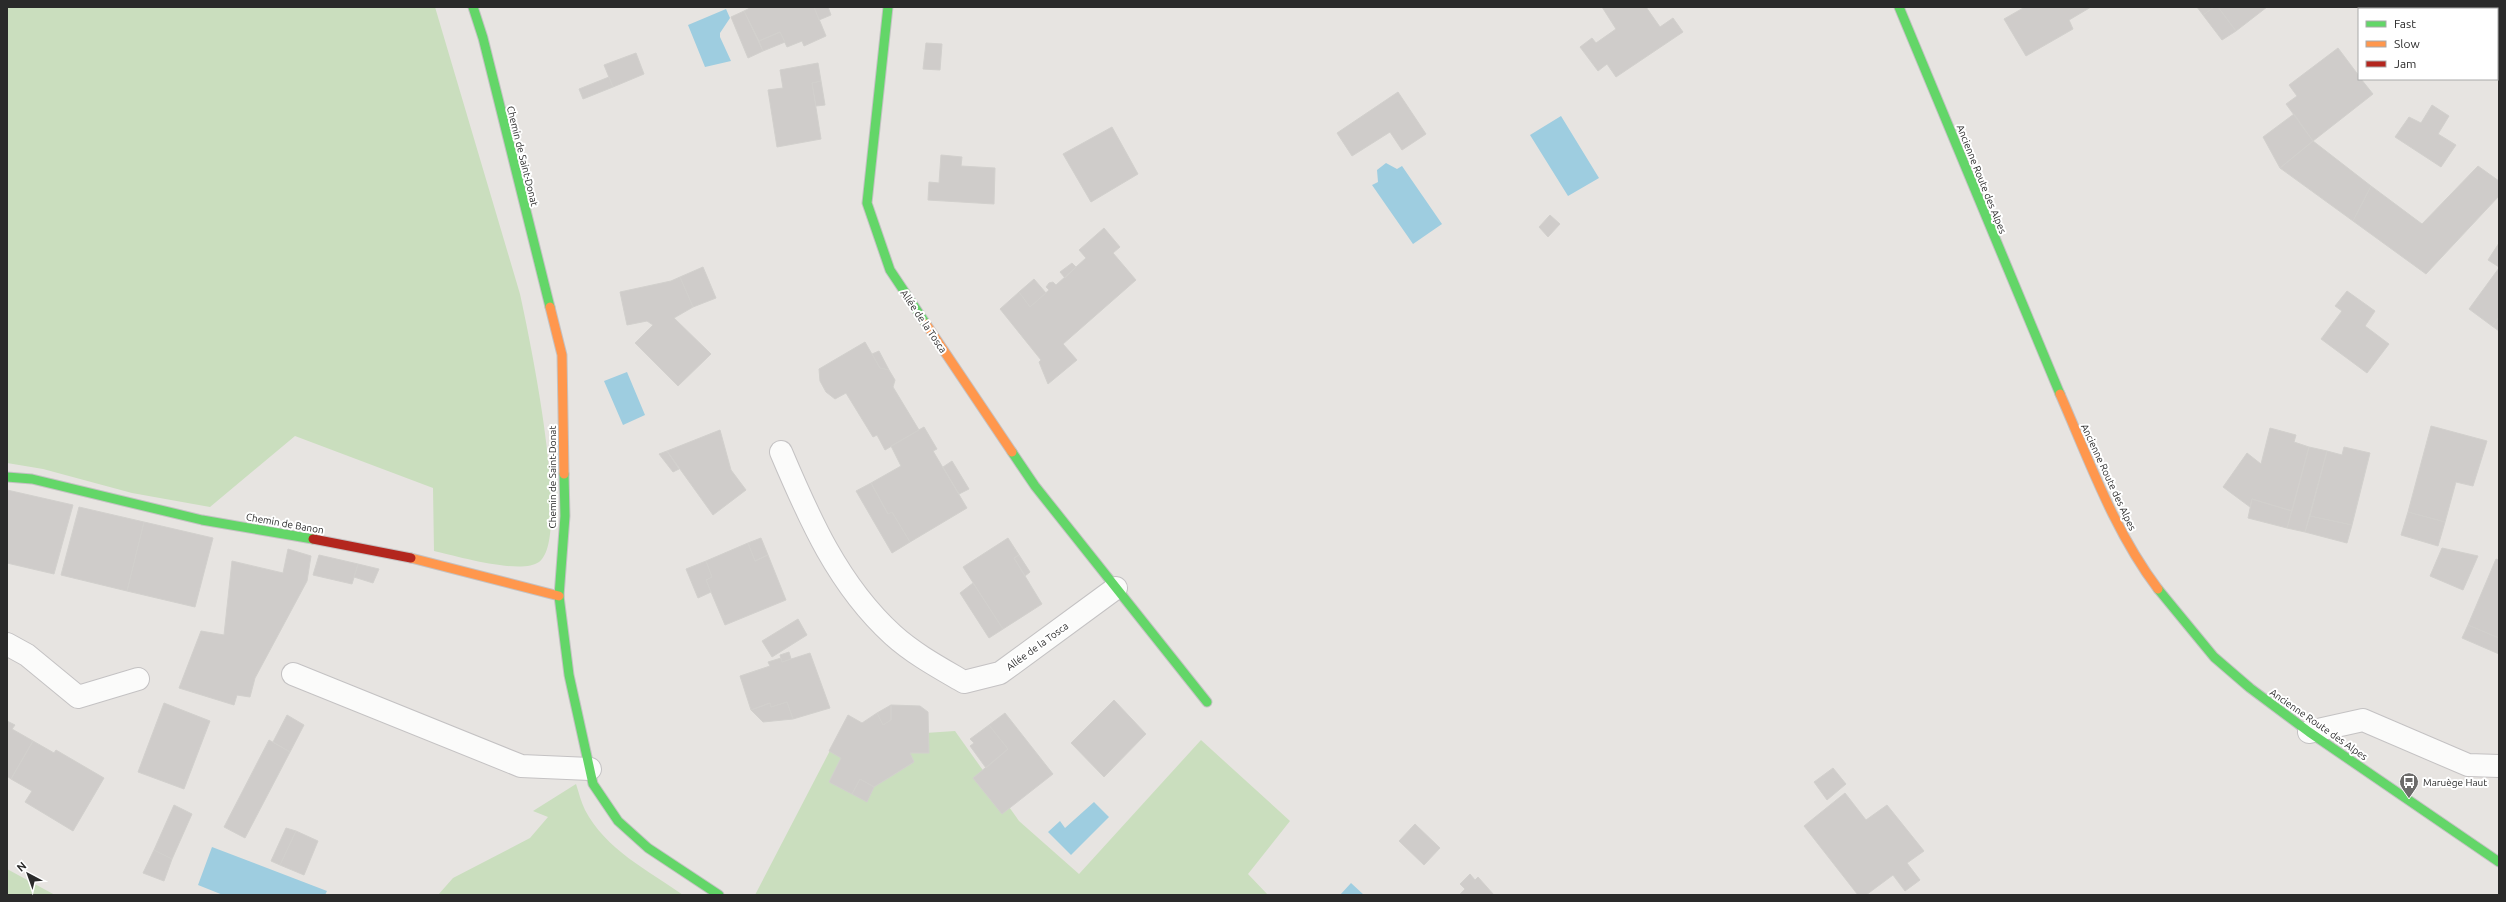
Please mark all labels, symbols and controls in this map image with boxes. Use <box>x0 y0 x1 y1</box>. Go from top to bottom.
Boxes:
legend <box>2358 8 2498 80</box>
text: Fast <box>2394 17 2416 30</box>
text: Slow <box>2394 37 2420 50</box>
text: Jam <box>2394 57 2416 70</box>
street label: Chemin de Saint-Donat <box>505 105 540 207</box>
street label: Ancienne Route des Alpes <box>1955 123 2008 235</box>
street label: Allée de la Tosca <box>898 288 949 355</box>
street label: Ancienne Route des Alpes <box>2079 422 2138 532</box>
street label: Chemin de Saint-Donat <box>547 426 558 528</box>
street label: Chemin de Banon <box>245 511 325 536</box>
street label: Allée de la Tosca <box>1004 620 1070 673</box>
street label: Ancienne Route des Alpes <box>2268 687 2370 762</box>
bus stop icon: Maruège Haut <box>2398 771 2420 799</box>
place label: Maruège Haut <box>2423 777 2487 788</box>
north arrow <box>8 854 48 894</box>
text: N <box>14 859 28 874</box>

